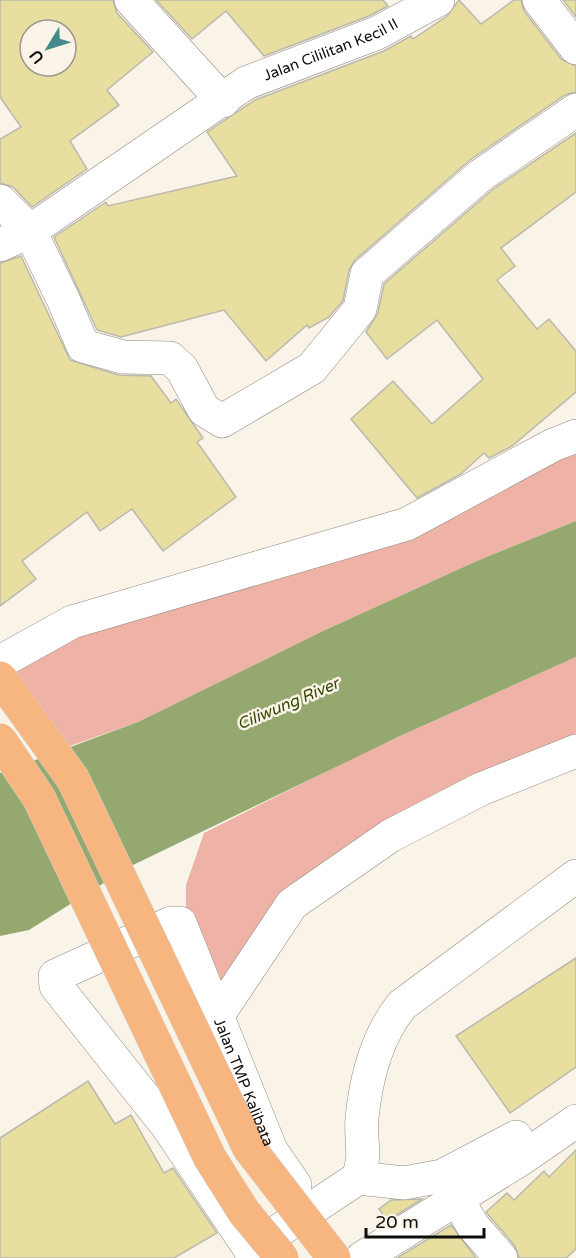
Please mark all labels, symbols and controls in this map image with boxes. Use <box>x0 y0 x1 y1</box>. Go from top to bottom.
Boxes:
street label: Jalan Cililitan Kecil II <box>261 14 401 85</box>
north arrow <box>18 18 78 78</box>
text: U <box>25 46 49 68</box>
water label: Ciliwung River <box>234 673 344 734</box>
street label: Jalan TMP Kalibata <box>210 1016 278 1149</box>
scale bar <box>366 1201 484 1239</box>
text: 20 m <box>375 1211 419 1233</box>

